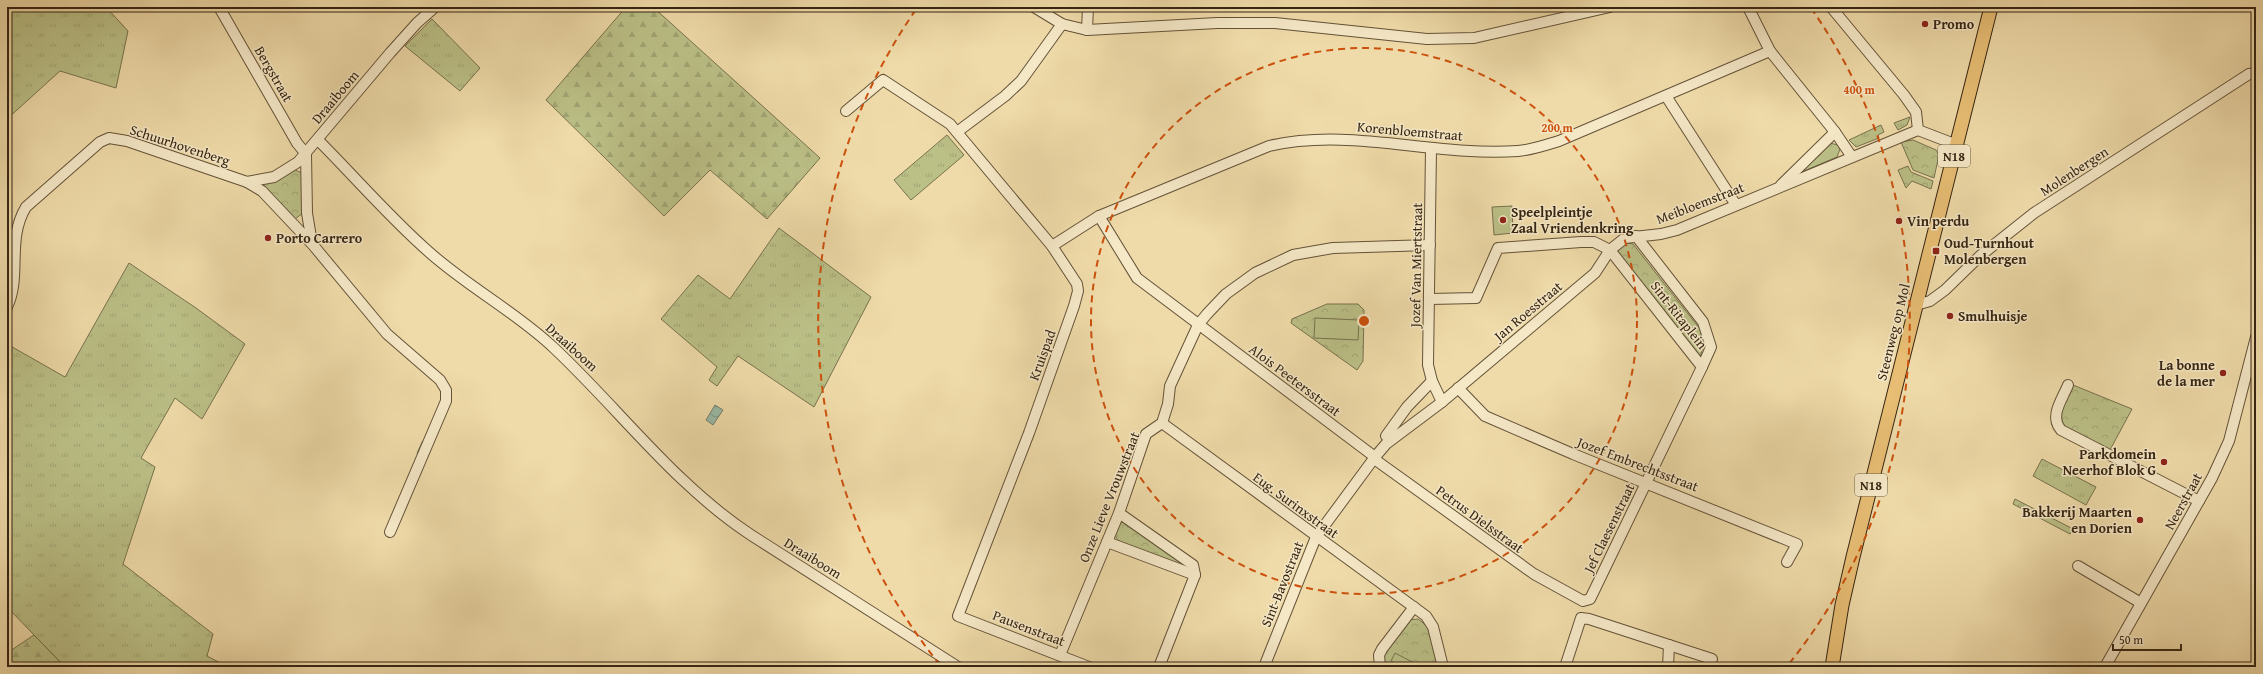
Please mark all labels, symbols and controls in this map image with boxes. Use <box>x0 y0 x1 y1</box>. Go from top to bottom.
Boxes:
place label: Promo <box>1933 14 1975 34</box>
marker: Promo <box>1920 19 1930 29</box>
street label: Bergstraat <box>250 42 298 106</box>
street label: Draaiboom <box>307 66 364 128</box>
text: 400 m <box>1843 81 1876 98</box>
street label: Korenbloemstraat <box>1356 116 1464 146</box>
street label: Schuurhovenberg <box>127 119 233 171</box>
text: 200 m <box>1541 119 1574 136</box>
street label: Molenbergen <box>2036 141 2112 201</box>
road number: N18 <box>1938 145 1970 167</box>
street label: Meibloemstraat <box>1653 177 1747 229</box>
street label: Jozef Van Miertstraat <box>1405 202 1427 330</box>
place label: Speelpleintje Zaal Vriendenkring <box>1511 202 1634 238</box>
place label: Vin perdu <box>1907 211 1969 231</box>
marker: Speelpleintje Zaal Vriendenkring <box>1498 215 1508 225</box>
marker: Vin perdu <box>1894 216 1904 226</box>
place label: Porto Carrero <box>276 228 363 248</box>
marker: Porto Carrero <box>263 233 273 243</box>
place label: Oud-Turnhout Molenbergen <box>1944 233 2035 269</box>
marker: Oud-Turnhout Molenbergen <box>1931 246 1941 256</box>
street label: Jan Roesstraat <box>1488 276 1566 347</box>
street label: Sint-Ritaplein <box>1646 277 1712 353</box>
street label: Steenweg op Mol <box>1871 281 1915 383</box>
place label: Smulhuisje <box>1958 306 2028 326</box>
marker: Smulhuisje <box>1945 311 1955 321</box>
centre of rings <box>1357 314 1371 328</box>
street label: Draaiboom <box>541 318 603 376</box>
street label: Kruispad <box>1024 326 1061 383</box>
street label: Alois Peetersstraat <box>1245 339 1345 421</box>
place label: La bonne de la mer <box>2157 355 2216 391</box>
marker: La bonne de la mer <box>2218 368 2228 378</box>
street label: Onze Lieve Vrouwstraat <box>1074 429 1144 565</box>
street label: Jozef Embrechtsstraat <box>1573 431 1702 496</box>
place label: Parkdomein Neerhof Blok G <box>2063 444 2157 480</box>
marker: Parkdomein Neerhof Blok G <box>2159 457 2169 467</box>
street label: Eug. Surinxstraat <box>1249 467 1343 543</box>
street label: Neerstraat <box>2159 469 2207 533</box>
road number: N18 <box>1855 474 1887 496</box>
street label: Petrus Dielsstraat <box>1432 480 1528 558</box>
street label: Jef Claesenstraat <box>1578 480 1639 578</box>
place label: Bakkerij Maarten en Dorien <box>2022 502 2133 538</box>
marker: Bakkerij Maarten en Dorien <box>2135 515 2145 525</box>
street label: Draaiboom <box>780 532 846 584</box>
street label: Sint-Bavostraat <box>1256 538 1308 630</box>
street label: Pausenstraat <box>990 605 1068 651</box>
scale bar <box>2113 626 2181 652</box>
text: 50 m <box>2119 631 2143 648</box>

